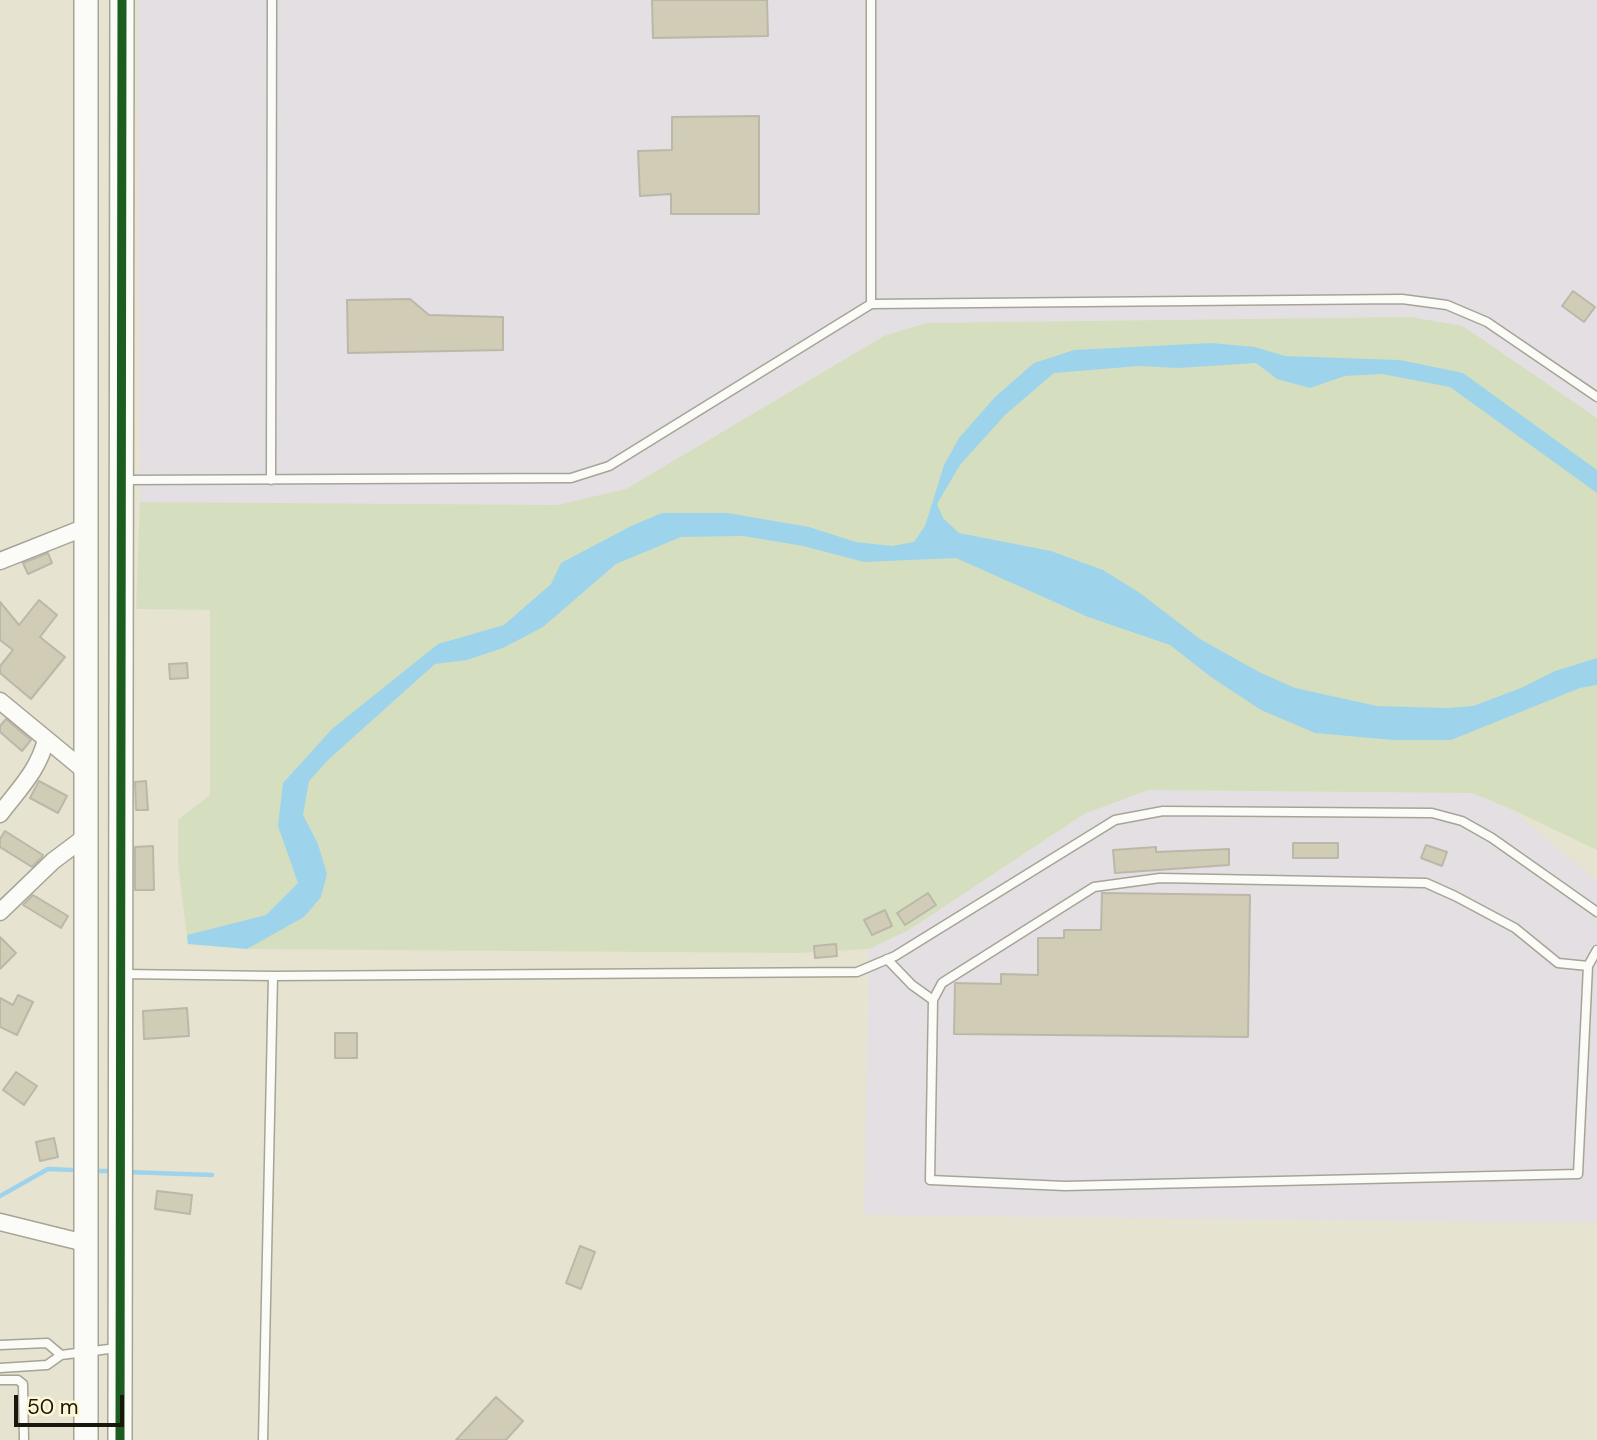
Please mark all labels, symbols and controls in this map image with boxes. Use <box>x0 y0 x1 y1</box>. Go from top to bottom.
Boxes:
scale bar <box>18 1380 128 1424</box>
text: 50 m <box>27 1393 78 1421</box>

